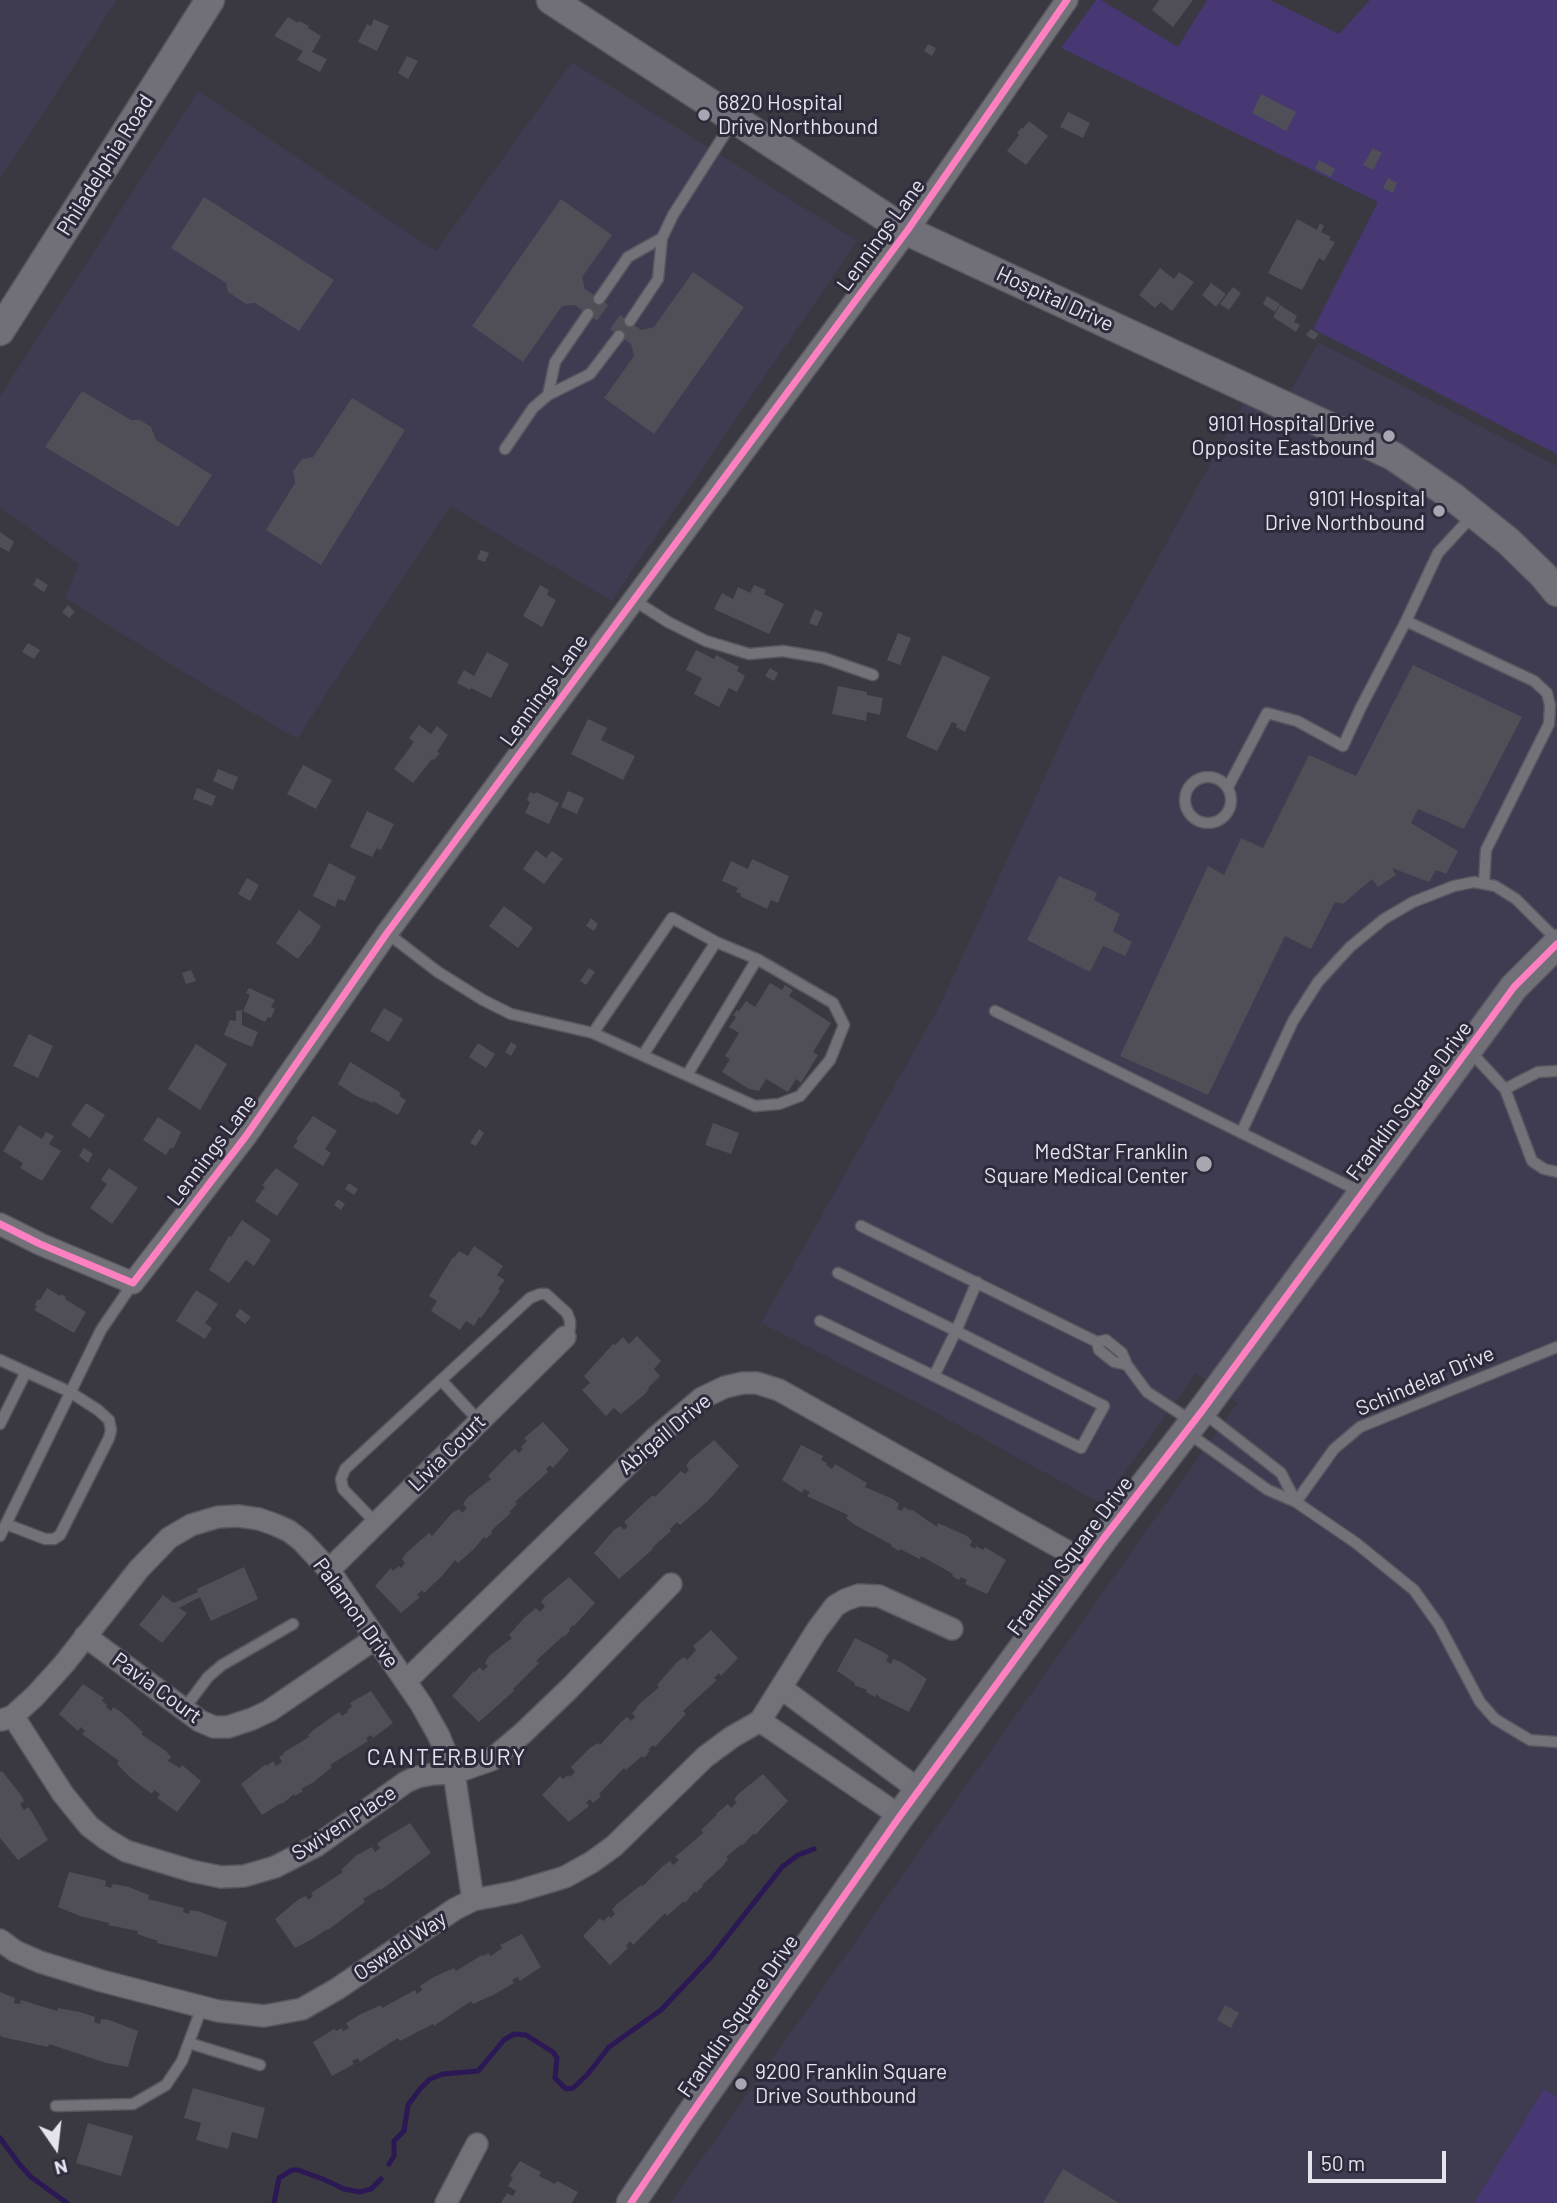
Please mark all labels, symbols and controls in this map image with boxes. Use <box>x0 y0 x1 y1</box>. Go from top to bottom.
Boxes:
street label: Philadelphia Road <box>51 90 159 240</box>
place label: 6820 Hospital Drive Northbound <box>718 90 878 140</box>
marker: 6820 Hospital Drive Northbound <box>696 107 712 123</box>
street label: Lennings Lane <box>832 174 930 296</box>
street label: Hospital Drive <box>992 261 1118 337</box>
place label: 9101 Hospital Drive Opposite Eastbound <box>1191 411 1375 461</box>
marker: 9101 Hospital Drive Opposite Eastbound <box>1381 428 1397 444</box>
place label: 9101 Hospital Drive Northbound <box>1265 486 1425 536</box>
marker: 9101 Hospital Drive Northbound <box>1431 503 1447 519</box>
street label: Lennings Lane <box>495 629 593 751</box>
street label: Franklin Square Drive <box>1341 1016 1477 1186</box>
street label: Lennings Lane <box>162 1089 262 1211</box>
place label: MedStar Franklin Square Medical Center <box>984 1139 1188 1189</box>
marker: MedStar Franklin Square Medical Center <box>1194 1154 1214 1174</box>
street label: Schindelar Drive <box>1352 1341 1498 1421</box>
street label: Abigail Drive <box>614 1388 716 1480</box>
street label: Livia Court <box>403 1409 491 1497</box>
street label: Franklin Square Drive <box>1002 1471 1138 1641</box>
street label: Palamon Drive <box>308 1553 404 1673</box>
street label: Pavia Court <box>107 1647 207 1729</box>
district label: CANTERBURY <box>368 1743 526 1771</box>
street label: Swiven Place <box>287 1780 401 1866</box>
street label: Oswald Way <box>349 1906 451 1986</box>
street label: Franklin Square Drive <box>672 1930 804 2102</box>
place label: 9200 Franklin Square Drive Southbound <box>755 2059 947 2109</box>
marker: 9200 Franklin Square Drive Southbound <box>733 2076 749 2092</box>
north arrow <box>21 2112 91 2182</box>
scale bar <box>1312 2136 1450 2180</box>
text: 50 m <box>1321 2150 1365 2175</box>
text: N <box>52 2155 70 2181</box>

